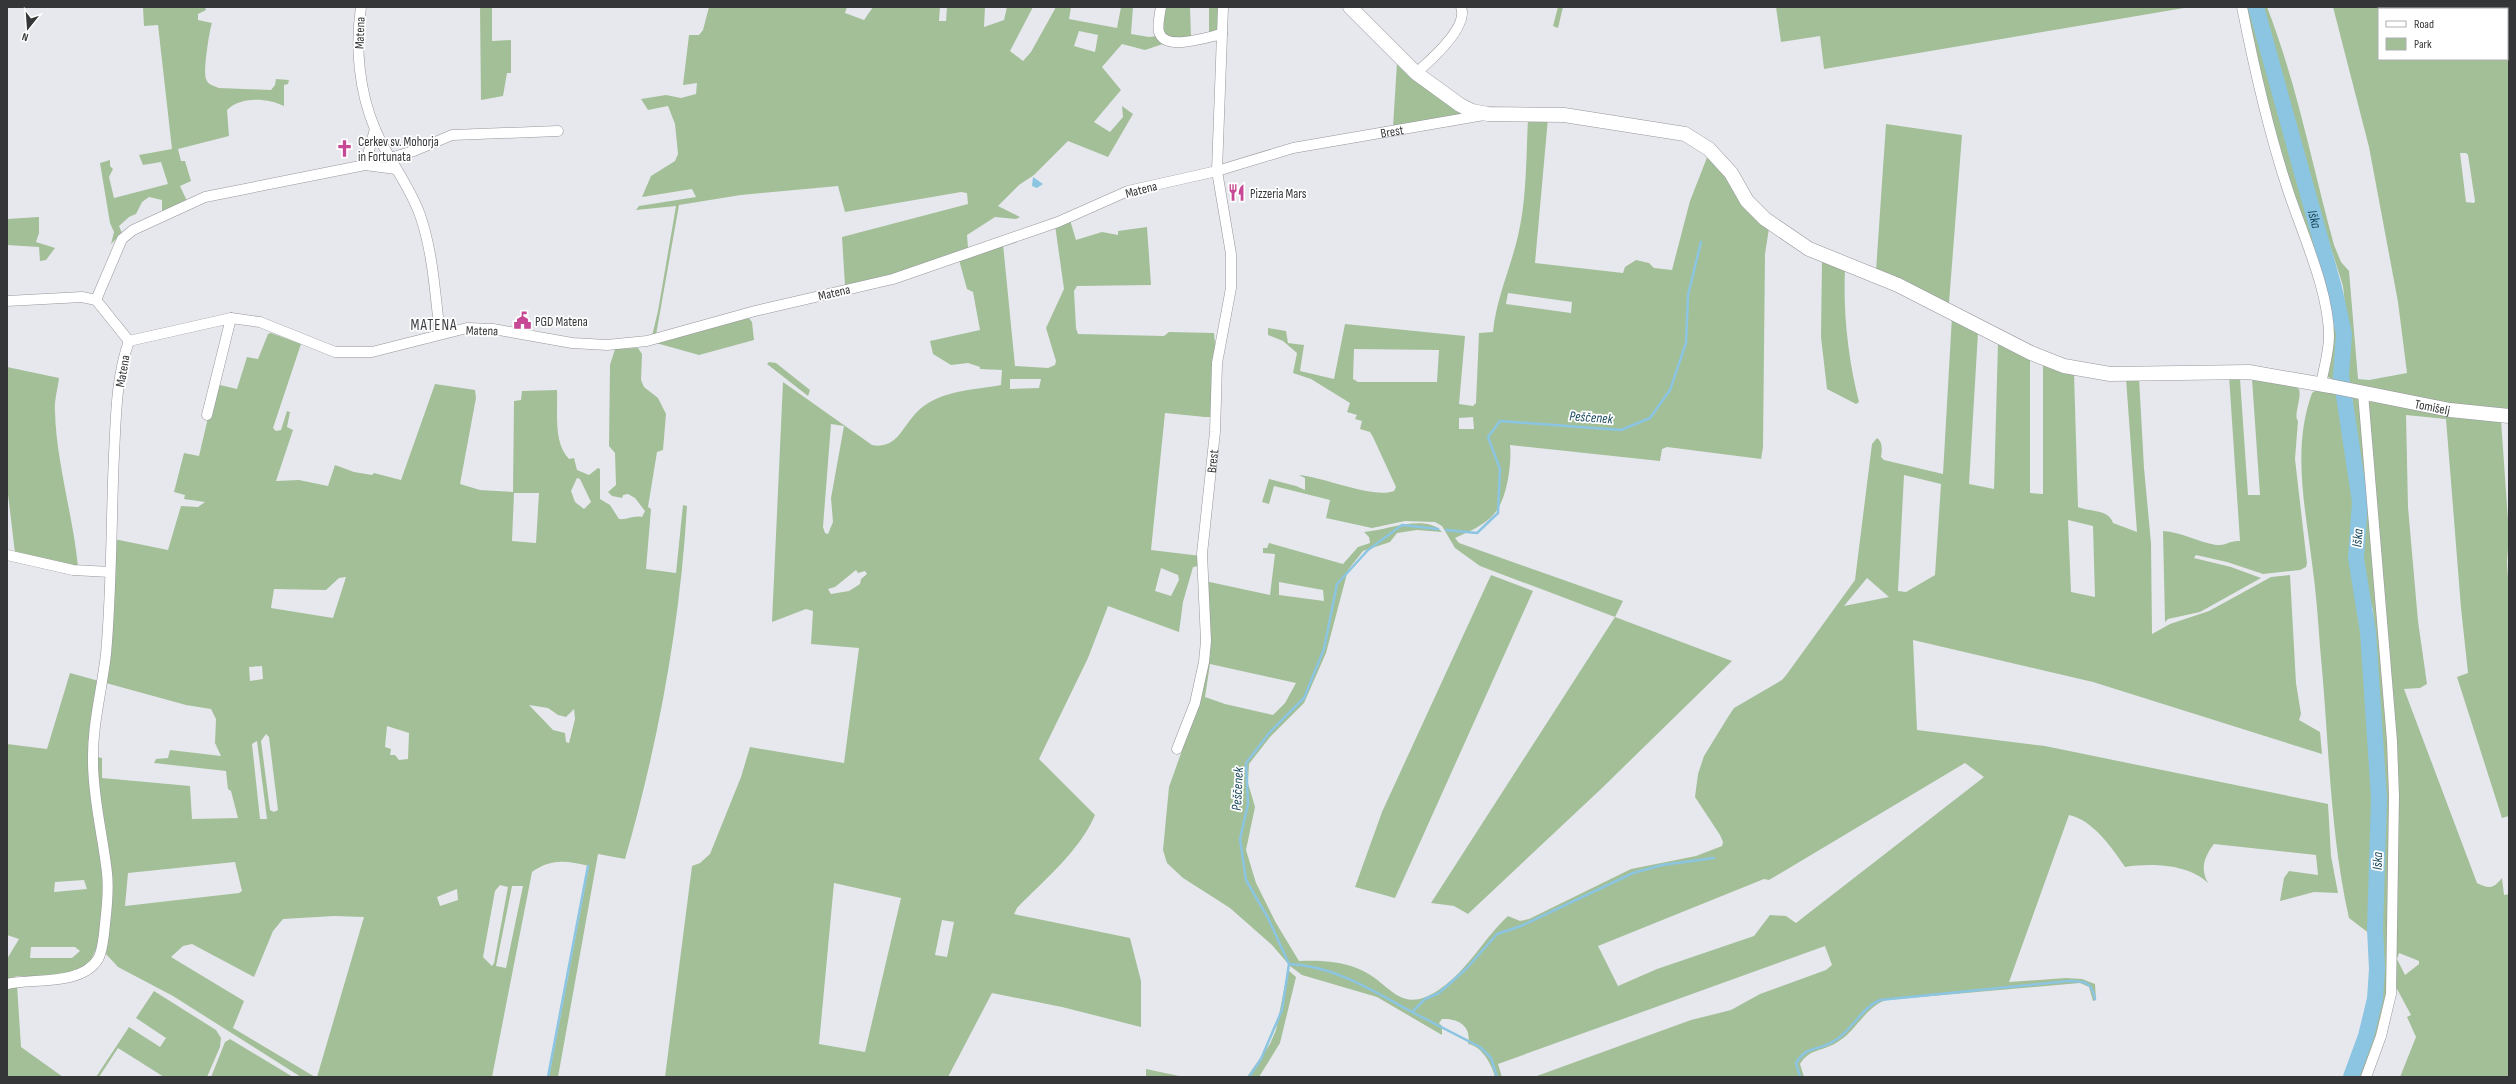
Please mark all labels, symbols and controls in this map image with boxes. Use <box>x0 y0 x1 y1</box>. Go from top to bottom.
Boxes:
north arrow <box>8 8 48 48</box>
legend <box>2378 8 2508 60</box>
street label: Matena <box>351 17 369 49</box>
text: Road <box>2414 17 2434 32</box>
text: N <box>20 30 30 44</box>
text: Park <box>2414 37 2432 52</box>
street label: Brest <box>1379 122 1405 142</box>
place label: Cerkev sv. Mohorja in Fortunata <box>358 134 439 165</box>
church icon: Cerkev sv. Mohorja in Fortunata <box>335 138 355 158</box>
street label: Matena <box>1124 178 1159 202</box>
restaurant icon: Pizzeria Mars <box>1227 183 1247 203</box>
place label: Pizzeria Mars <box>1250 186 1307 202</box>
water label: Iška <box>2304 208 2325 231</box>
street label: Matena <box>817 282 852 304</box>
public building icon: PGD Matena <box>512 311 532 331</box>
place label: PGD Matena <box>535 314 588 330</box>
district label: MATENA <box>410 316 458 335</box>
street label: Matena <box>466 323 498 339</box>
street label: Matena <box>112 354 134 389</box>
street label: Tomišelj <box>2413 396 2451 419</box>
water label: Peščenek <box>1569 407 1614 428</box>
street label: Brest <box>1204 449 1222 474</box>
water label: Iška <box>2348 528 2367 548</box>
water label: Peščenek <box>1228 766 1247 811</box>
water label: Iška <box>2369 851 2386 870</box>

